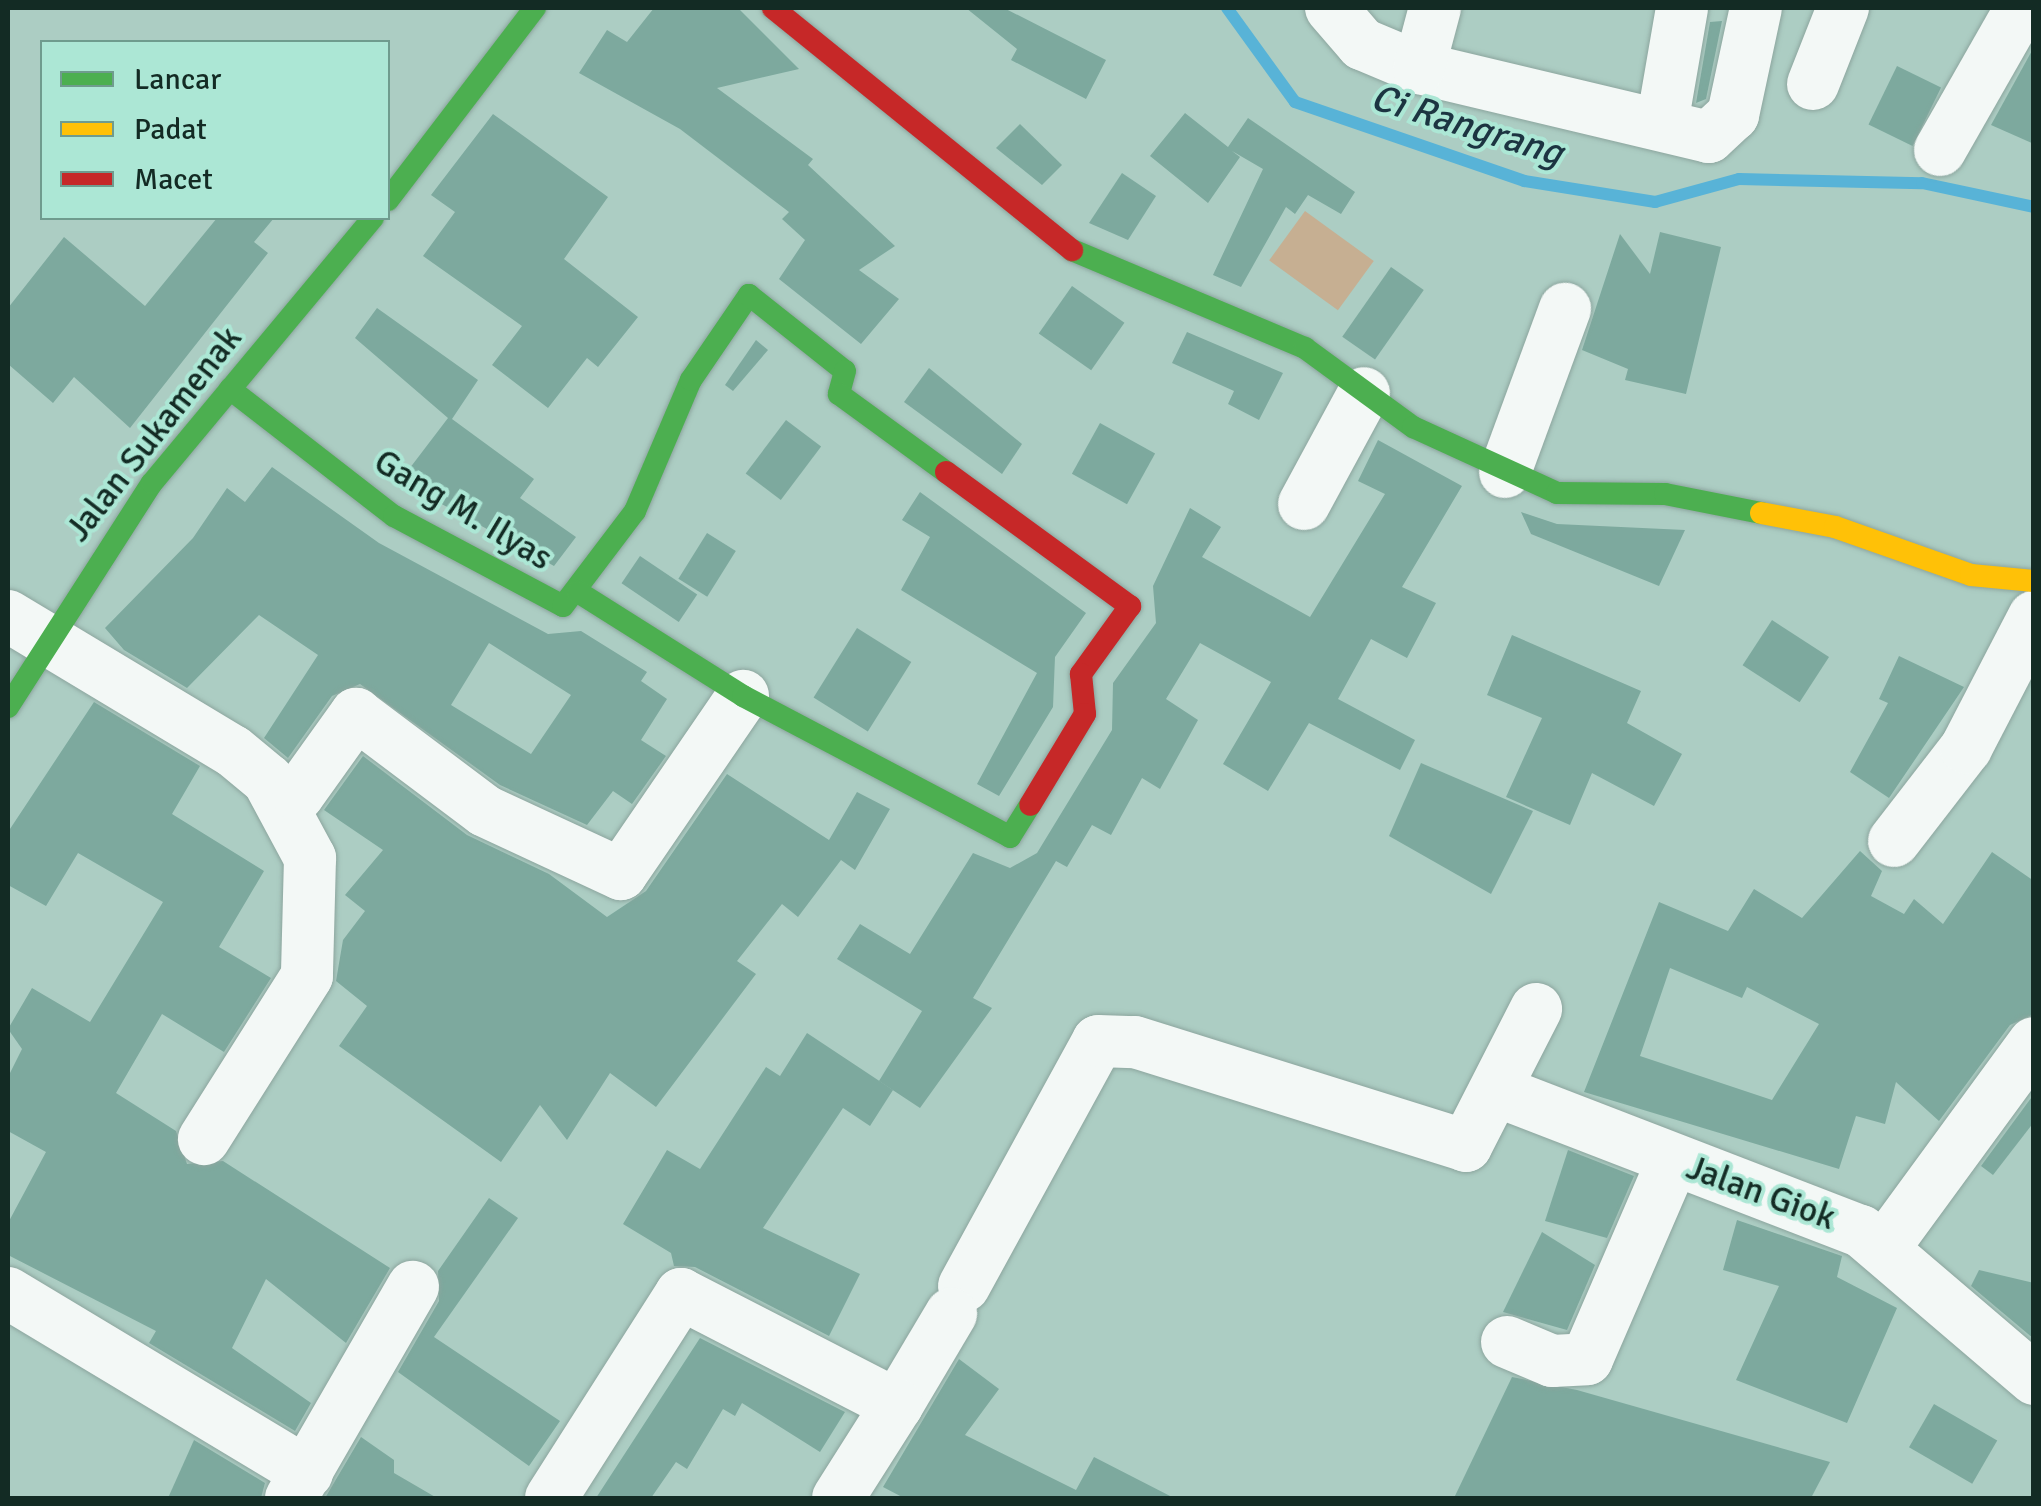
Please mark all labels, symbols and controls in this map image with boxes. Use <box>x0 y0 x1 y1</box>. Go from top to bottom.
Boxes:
legend <box>40 40 390 220</box>
text: Lancar <box>134 61 221 98</box>
water label: Ci Rangrang <box>1366 74 1568 176</box>
text: Padat <box>134 111 207 148</box>
text: Macet <box>134 161 213 198</box>
street label: Jalan Sukamenak <box>57 318 251 550</box>
street label: Gang M. Ilyas <box>367 441 559 579</box>
street label: Jalan Giok <box>1681 1147 1841 1239</box>

